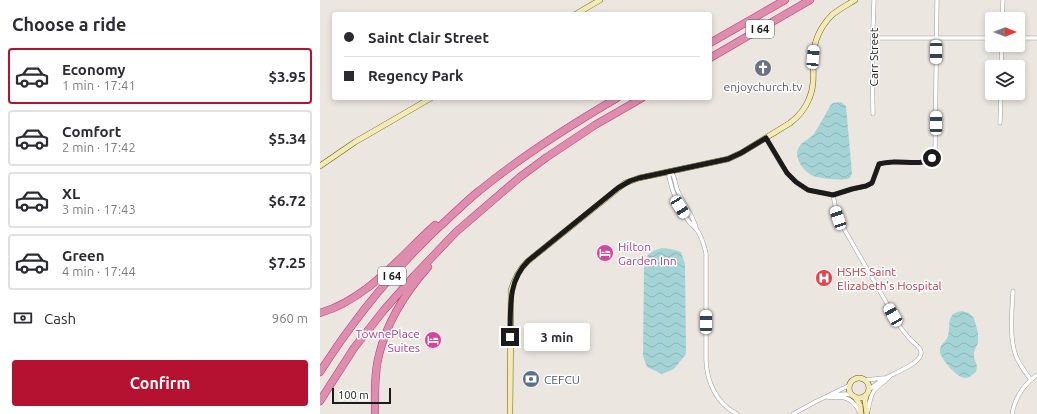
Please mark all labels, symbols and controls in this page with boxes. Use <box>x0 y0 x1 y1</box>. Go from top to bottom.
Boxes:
north arrow <box>985 12 1025 52</box>
map controls <box>985 12 1025 100</box>
text: Choose a ride <box>12 14 126 34</box>
road number: I 64 <box>746 20 774 38</box>
street label: Carr Street <box>867 27 880 86</box>
text: Saint Clair Street <box>368 29 489 46</box>
car <box>930 40 942 64</box>
car <box>806 45 820 69</box>
icon: car <box>14 58 50 94</box>
church icon: enjoychurch.tv <box>753 58 773 78</box>
button: layers <box>985 60 1025 100</box>
text: Economy <box>62 61 126 78</box>
text: Regency Park <box>368 67 463 84</box>
text: $3.95 <box>268 68 306 85</box>
text: 1 min · 17:41 <box>62 78 136 92</box>
place label: enjoychurch.tv <box>724 80 803 93</box>
car <box>930 111 942 135</box>
icon: car <box>14 120 50 156</box>
text: Comfort <box>62 123 121 140</box>
text: $5.34 <box>268 130 306 147</box>
text: 2 min · 17:42 <box>62 140 136 154</box>
route start <box>923 149 941 167</box>
icon: car <box>14 182 50 218</box>
text: XL <box>62 185 80 202</box>
text: $6.72 <box>268 192 306 209</box>
car <box>669 194 691 220</box>
text: 3 min · 17:43 <box>62 202 136 216</box>
car <box>828 205 848 231</box>
place label: Hilton Garden Inn <box>618 240 677 267</box>
hotel icon: Hilton Garden Inn <box>595 243 615 263</box>
icon: car <box>14 244 50 280</box>
text: Green <box>62 247 104 264</box>
text: $7.25 <box>268 254 306 271</box>
text: 4 min · 17:44 <box>62 264 136 278</box>
place label: HSHS Saint Elizabeth's Hospital <box>837 265 942 292</box>
road number: I 64 <box>378 267 406 285</box>
hospital icon: HSHS Saint Elizabeth's Hospital <box>814 268 834 288</box>
car <box>882 302 904 328</box>
icon: cash <box>12 307 34 329</box>
text: Cash <box>44 310 76 327</box>
car <box>700 310 712 334</box>
text: 960 m <box>272 311 308 325</box>
callout: 3 min <box>524 323 590 351</box>
place label: TownePlace Suites <box>355 327 420 354</box>
route end <box>501 328 519 346</box>
hotel icon: TownePlace Suites <box>423 330 443 350</box>
text: 3 min <box>541 330 573 344</box>
button: Confirm <box>12 360 308 406</box>
bank icon: CEFCU <box>521 369 541 389</box>
place label: CEFCU <box>544 373 580 386</box>
scale bar <box>332 386 391 405</box>
text: 100 m <box>338 389 369 401</box>

